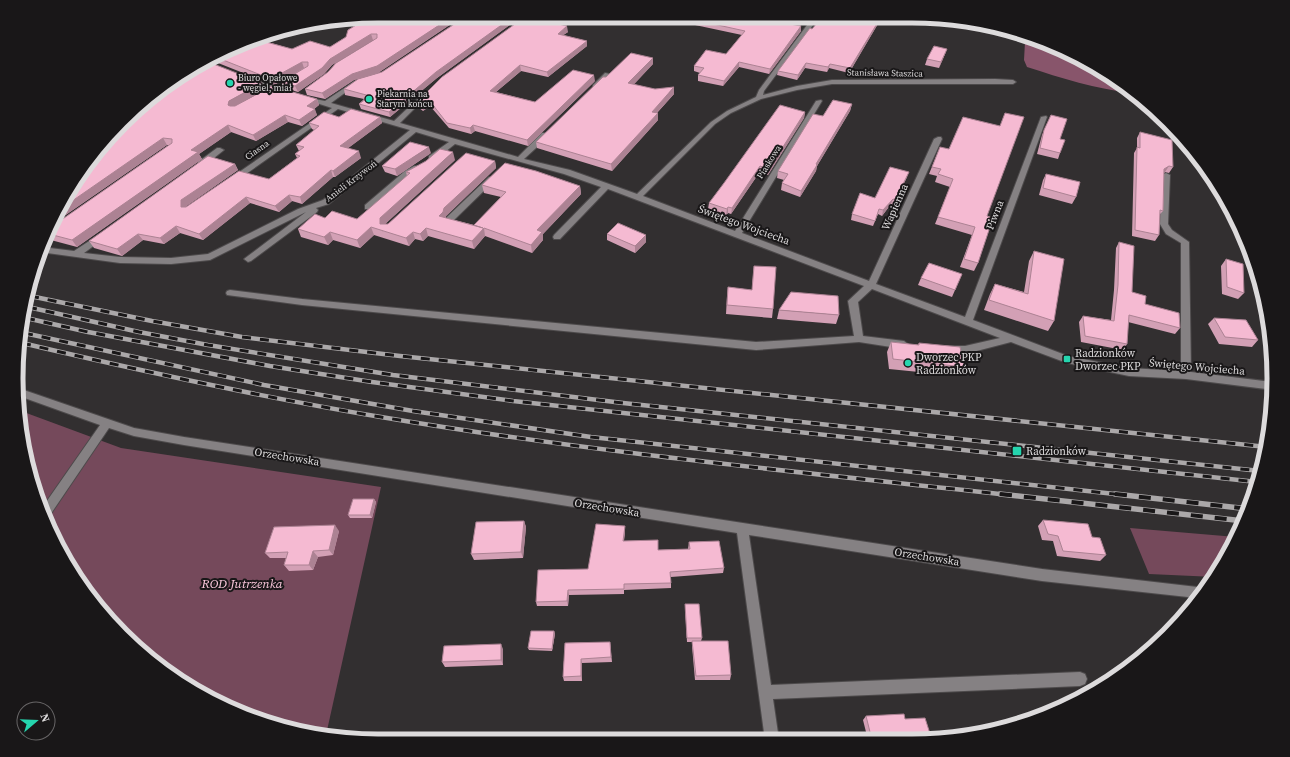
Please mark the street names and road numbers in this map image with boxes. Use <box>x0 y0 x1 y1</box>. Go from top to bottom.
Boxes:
street label: Stanisława Staszica <box>847 66 924 80</box>
street label: Ciasna <box>243 137 272 163</box>
street label: Piaskowa <box>754 143 784 181</box>
street label: Anieli Krzywoń <box>323 157 380 204</box>
street label: Wapienna <box>878 181 912 233</box>
street label: Piwna <box>983 198 1008 232</box>
street label: Świętego Wojciecha <box>696 201 792 249</box>
street label: Świętego Wojciecha <box>1148 355 1246 379</box>
street label: Orzechowska <box>253 444 321 470</box>
street label: Orzechowska <box>573 495 641 521</box>
street label: Orzechowska <box>893 544 961 570</box>

